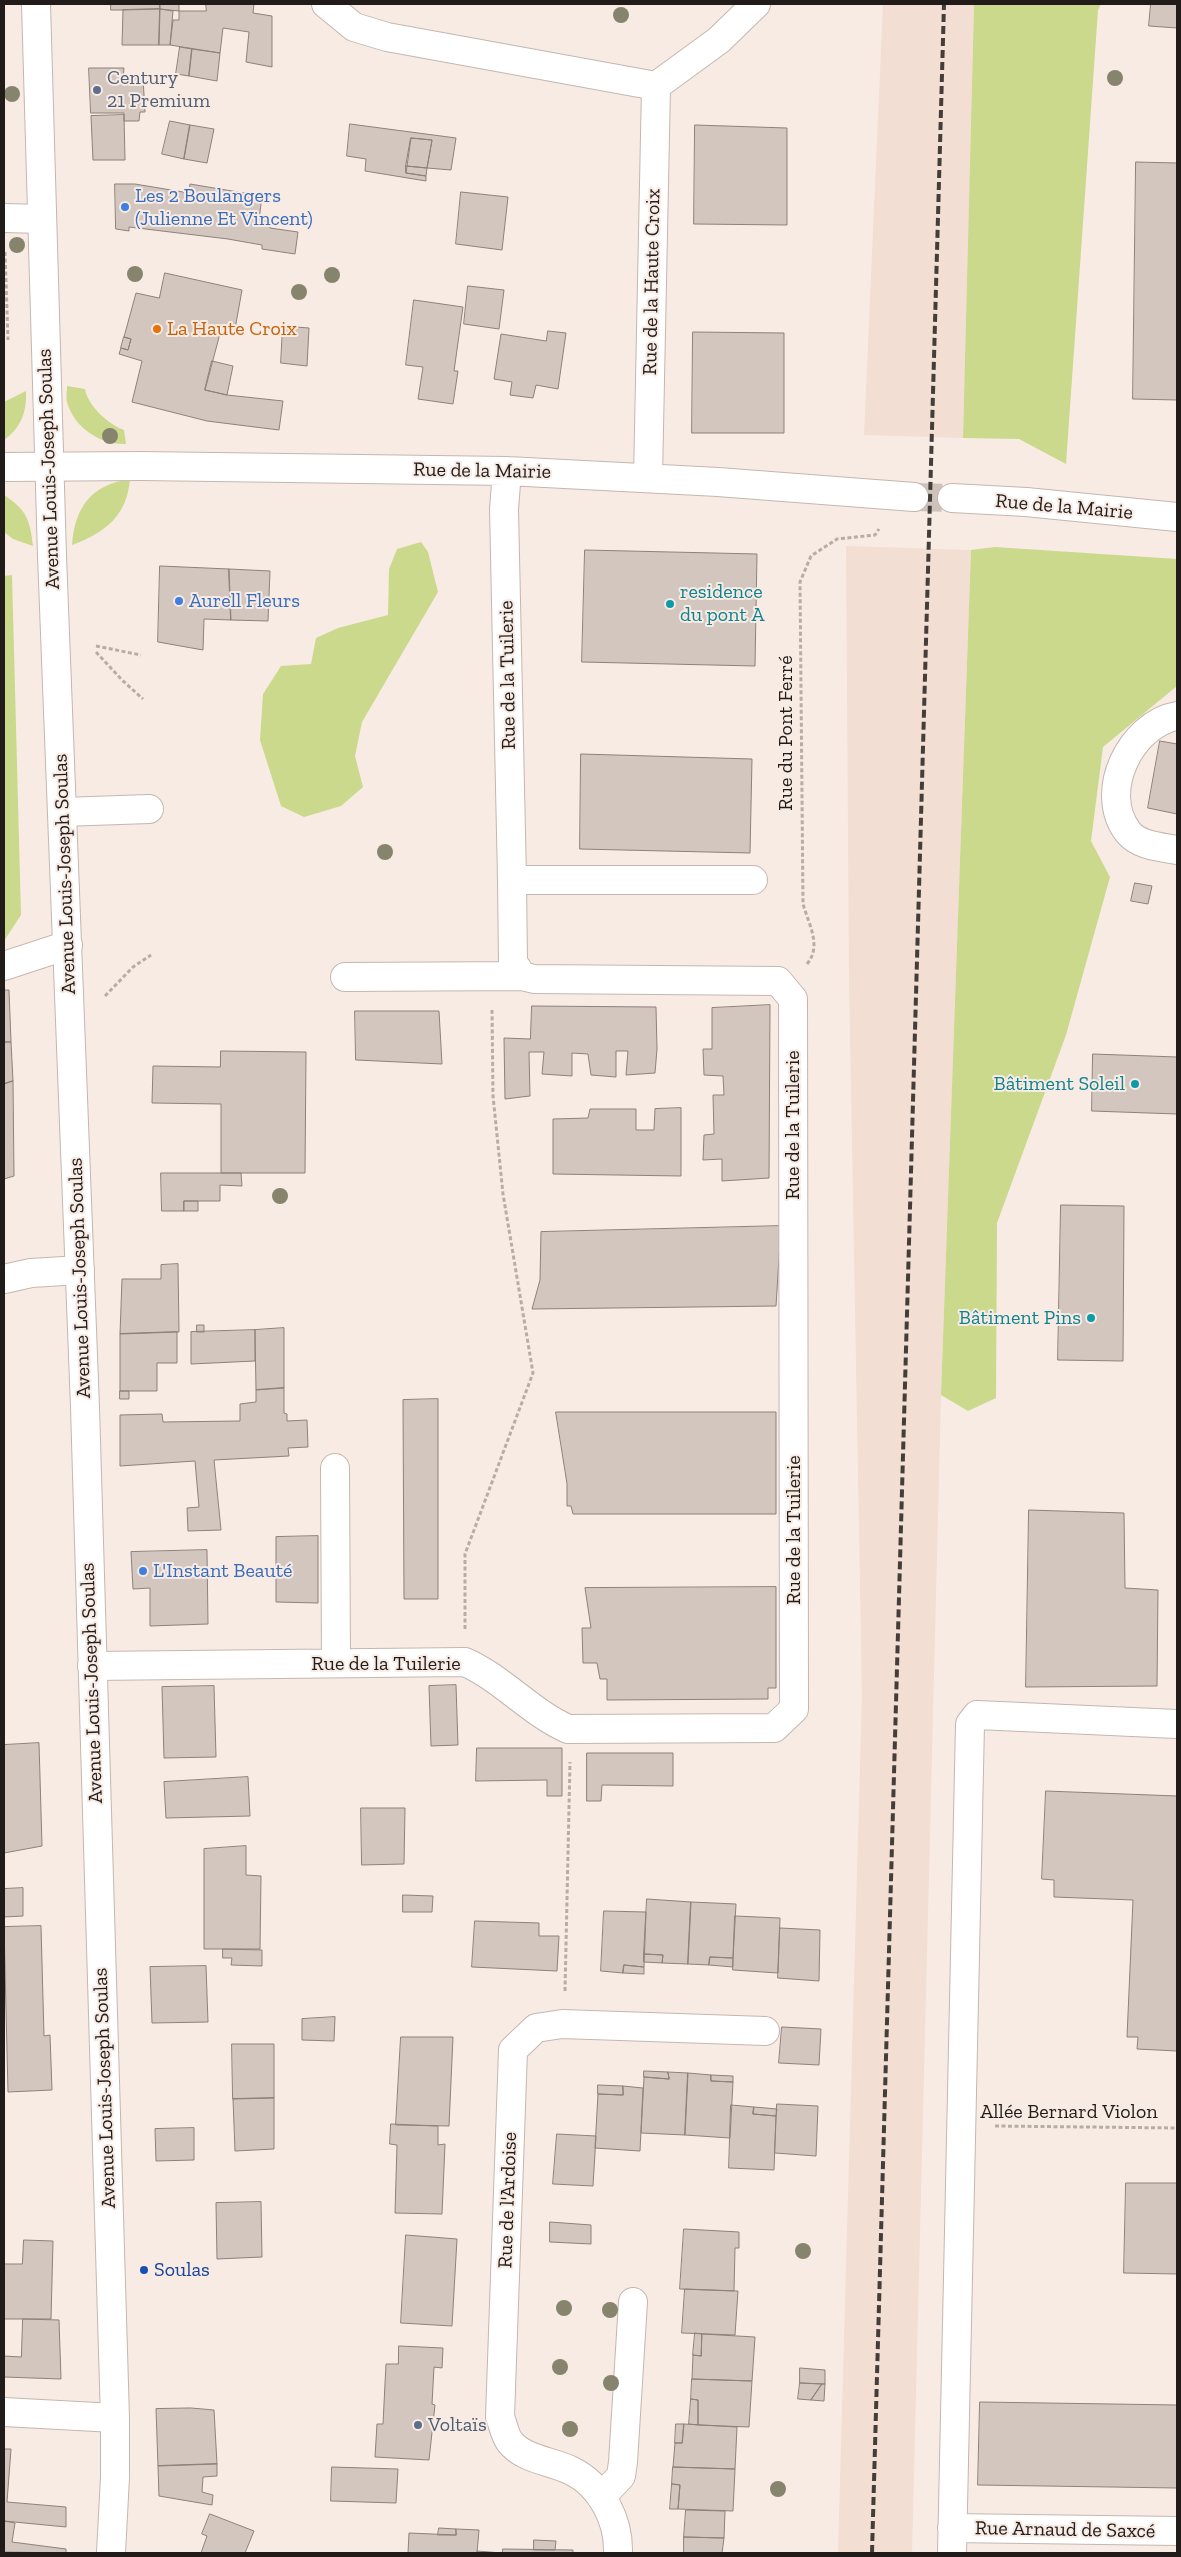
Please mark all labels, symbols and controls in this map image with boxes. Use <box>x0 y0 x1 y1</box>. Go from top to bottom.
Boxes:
place label: Century 21 Premium <box>107 66 210 113</box>
marker: Century 21 Premium <box>91 84 103 96</box>
place label: Les 2 Boulangers (Julienne Et Vincent) <box>135 184 313 231</box>
street label: Rue de la Haute Croix <box>638 189 666 375</box>
marker: Les 2 Boulangers (Julienne Et Vincent) <box>119 201 131 213</box>
place label: La Haute Croix <box>167 317 297 341</box>
marker: La Haute Croix <box>151 323 163 335</box>
street label: Avenue Louis-Joseph Soulas <box>33 348 65 590</box>
street label: Rue de la Mairie <box>413 458 551 484</box>
street label: Rue de la Mairie <box>994 489 1134 525</box>
place label: residence du pont A <box>680 580 764 627</box>
place label: Aurell Fleurs <box>189 589 300 613</box>
marker: Aurell Fleurs <box>173 595 185 607</box>
marker: residence du pont A <box>664 598 676 610</box>
street label: Rue de la Tuilerie <box>495 600 521 750</box>
street label: Rue du Pont Ferré <box>774 655 798 811</box>
street label: Avenue Louis-Joseph Soulas <box>49 753 81 995</box>
street label: Rue de la Tuilerie <box>781 1050 805 1200</box>
place label: Bâtiment Soleil <box>994 1072 1125 1096</box>
marker: Bâtiment Soleil <box>1129 1078 1141 1090</box>
street label: Avenue Louis-Joseph Soulas <box>64 1157 96 1399</box>
place label: Bâtiment Pins <box>959 1306 1081 1330</box>
marker: Bâtiment Pins <box>1085 1312 1097 1324</box>
street label: Rue de la Tuilerie <box>782 1455 806 1605</box>
place label: L'Instant Beauté <box>153 1559 292 1583</box>
street label: Avenue Louis-Joseph Soulas <box>76 1562 108 1804</box>
marker: L'Instant Beauté <box>137 1565 149 1577</box>
street label: Rue de la Tuilerie <box>311 1652 461 1676</box>
street label: Avenue Louis-Joseph Soulas <box>89 1967 121 2209</box>
street label: Allée Bernard Violon <box>980 2100 1158 2124</box>
street label: Rue de l'Ardoise <box>494 2131 522 2269</box>
place label: Soulas <box>154 2258 210 2282</box>
marker: Soulas <box>138 2264 150 2276</box>
place label: Voltaïs <box>428 2413 487 2437</box>
marker: Voltaïs <box>412 2419 424 2431</box>
street label: Rue Arnaud de Saxcé <box>975 2516 1155 2544</box>

